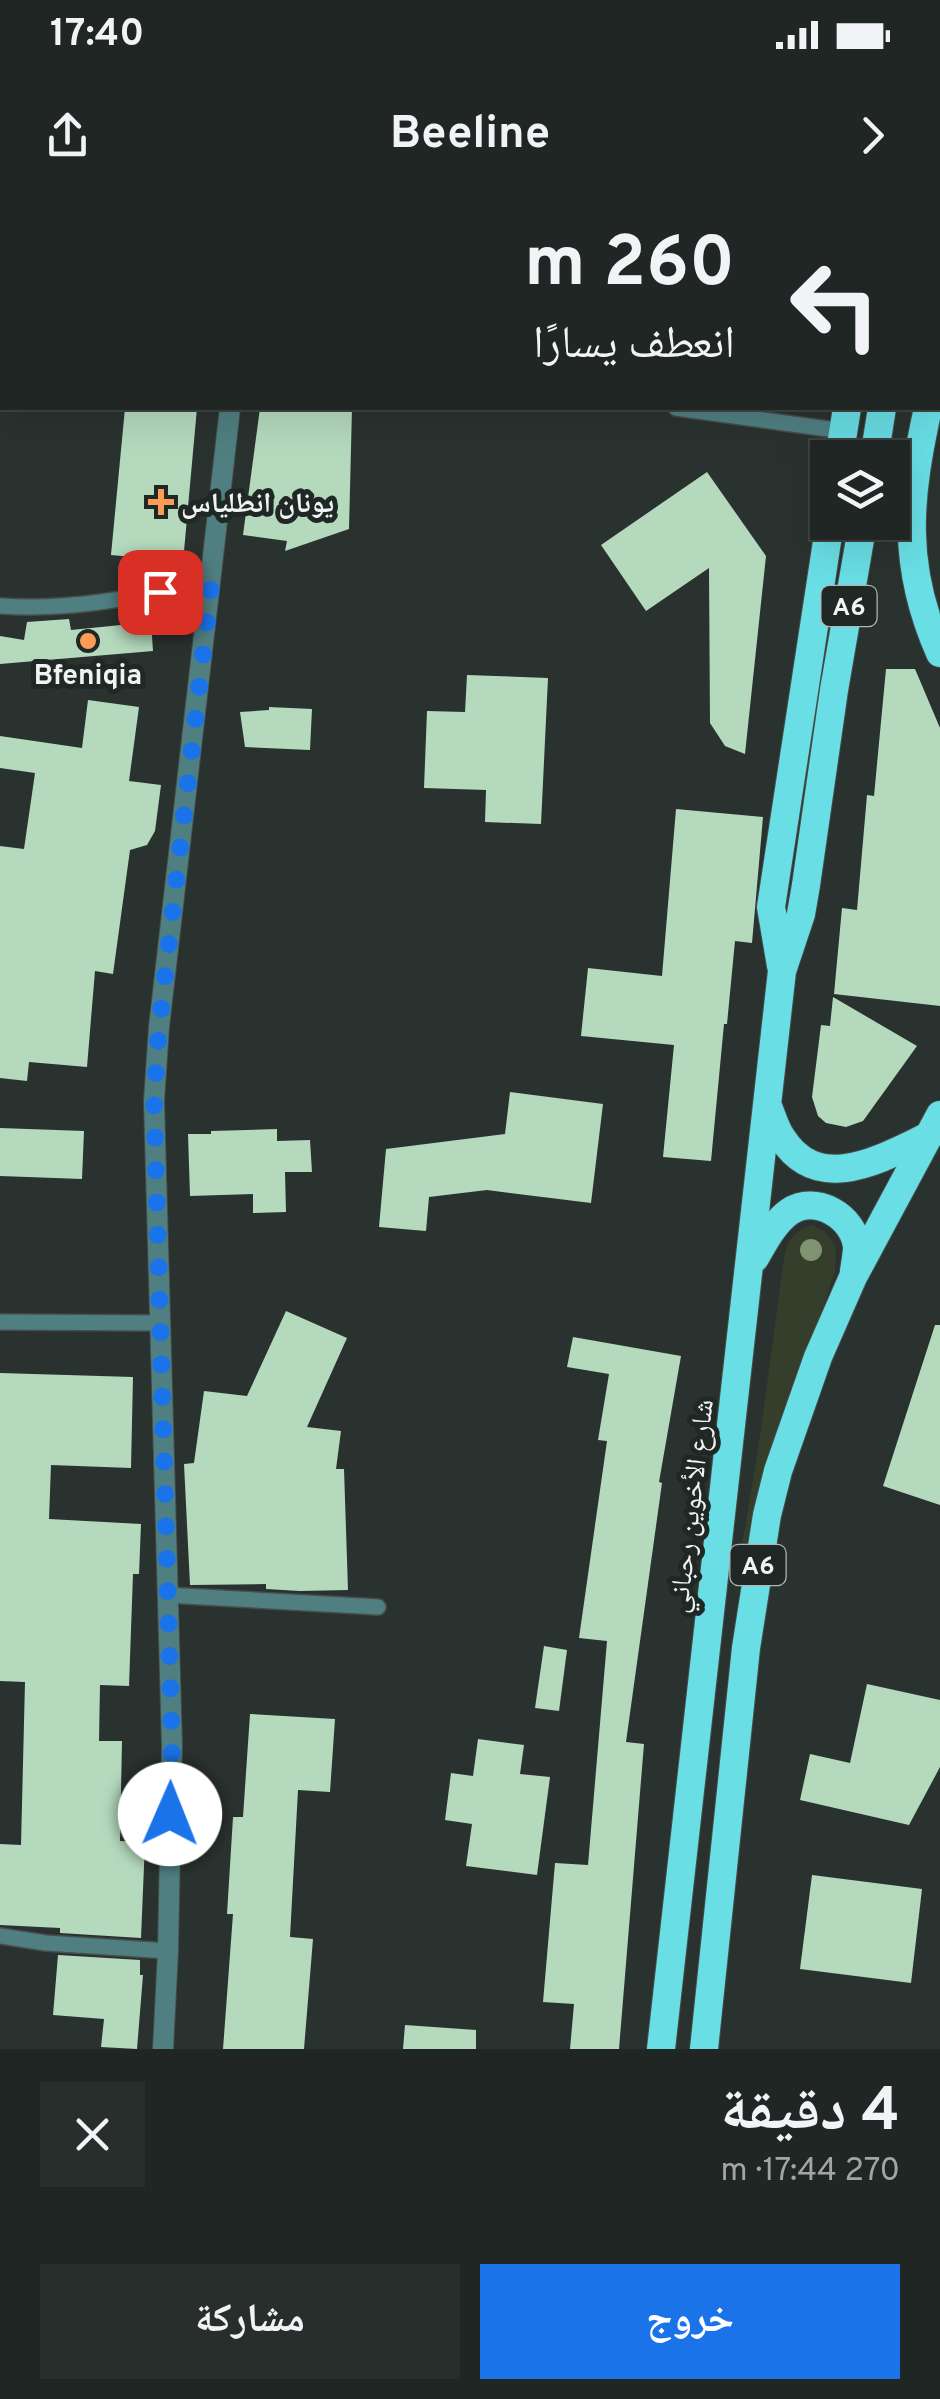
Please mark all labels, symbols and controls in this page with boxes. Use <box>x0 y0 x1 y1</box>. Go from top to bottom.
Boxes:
text: 17:40 <box>50 11 144 60</box>
text: Beeline <box>390 107 550 164</box>
icon: share <box>40 108 95 163</box>
icon: forward <box>845 108 900 163</box>
text: 260 m <box>524 222 735 311</box>
icon: left <box>770 240 900 370</box>
text: انعطف يسارًا <box>533 317 735 374</box>
map controls <box>810 440 910 540</box>
button: layers <box>810 440 910 540</box>
place label: يونان انطلياس <box>181 487 334 523</box>
marker: يونان انطلياس <box>150 491 172 513</box>
pin <box>118 550 203 635</box>
icon: arrive <box>133 565 188 620</box>
road number: A6 <box>822 586 876 626</box>
marker: Bfeniqia <box>77 630 99 652</box>
place label: Bfeniqia <box>34 659 142 695</box>
street label: شارع الأخوين رحباني <box>662 1397 726 1616</box>
road number: A6 <box>730 1545 786 1585</box>
position arrow <box>118 1762 222 1866</box>
text: 4 دقيقة <box>720 2076 900 2152</box>
button: close <box>40 2082 145 2187</box>
text: 270 m · 17:44 <box>721 2152 900 2192</box>
button: مشاركة <box>40 2264 460 2379</box>
button: خروج <box>480 2264 900 2379</box>

